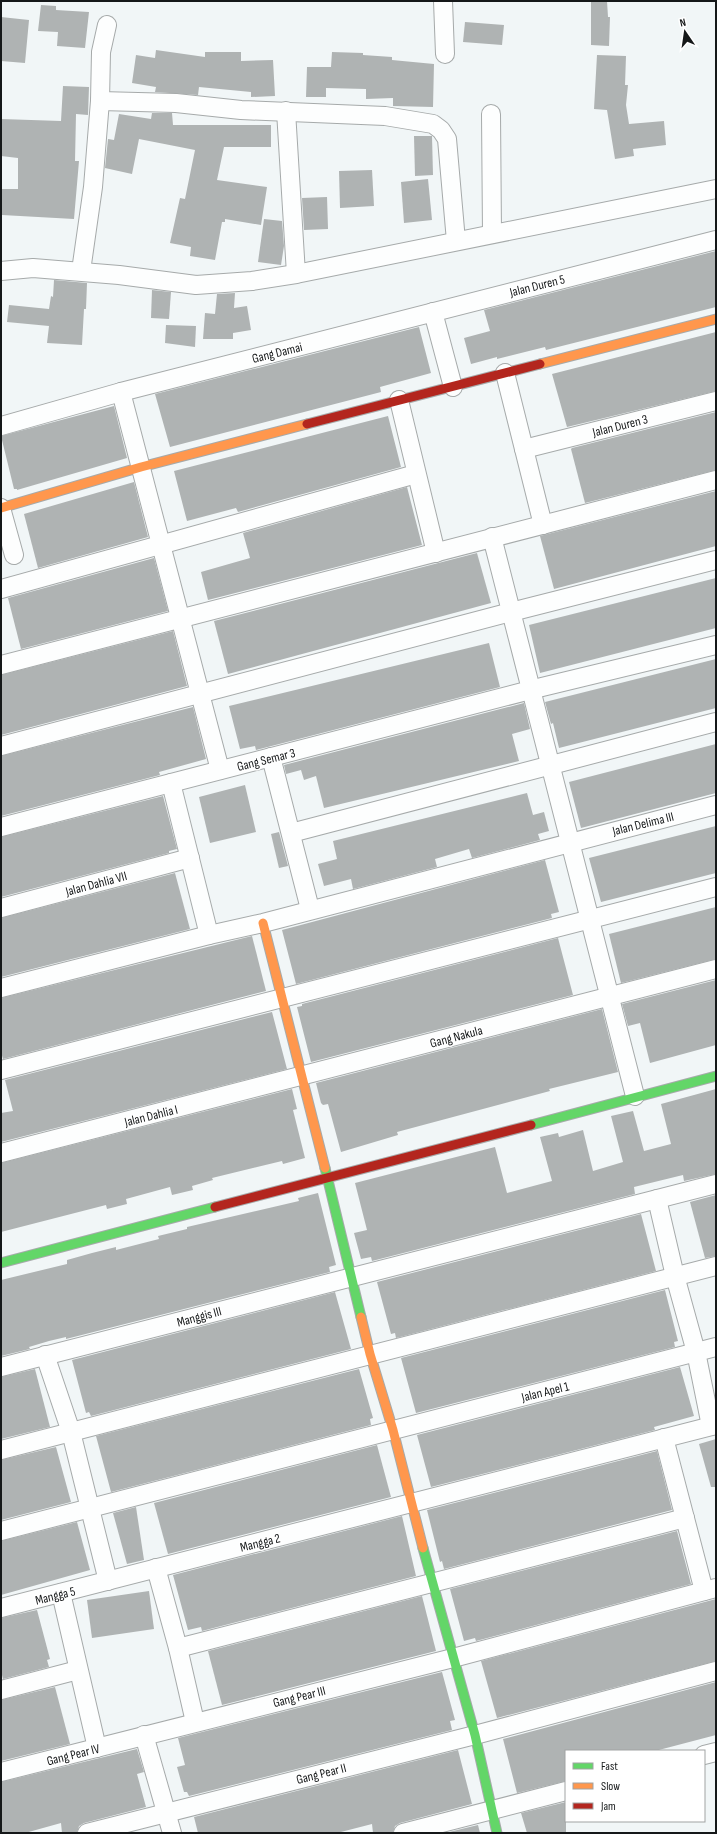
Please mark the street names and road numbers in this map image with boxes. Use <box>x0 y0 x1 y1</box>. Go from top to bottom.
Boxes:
street label: Jalan Duren 5 <box>507 271 566 301</box>
street label: Gang Damai <box>250 339 304 367</box>
street label: Jalan Duren 3 <box>590 411 650 441</box>
street label: Gang Semar 3 <box>235 745 297 775</box>
street label: Jalan Delima III <box>610 809 676 840</box>
street label: Jalan Dahlia VII <box>63 868 129 900</box>
street label: Gang Nakula <box>428 1022 484 1052</box>
street label: Jalan Dahlia I <box>122 1102 180 1131</box>
street label: Manggis III <box>175 1303 223 1331</box>
street label: Jalan Apel 1 <box>519 1378 571 1406</box>
street label: Mangga 2 <box>238 1530 282 1556</box>
street label: Mangga 5 <box>34 1583 77 1609</box>
street label: Gang Pear III <box>271 1683 327 1711</box>
street label: Gang Pear IV <box>45 1741 102 1769</box>
street label: Gang Pear II <box>295 1760 348 1788</box>

